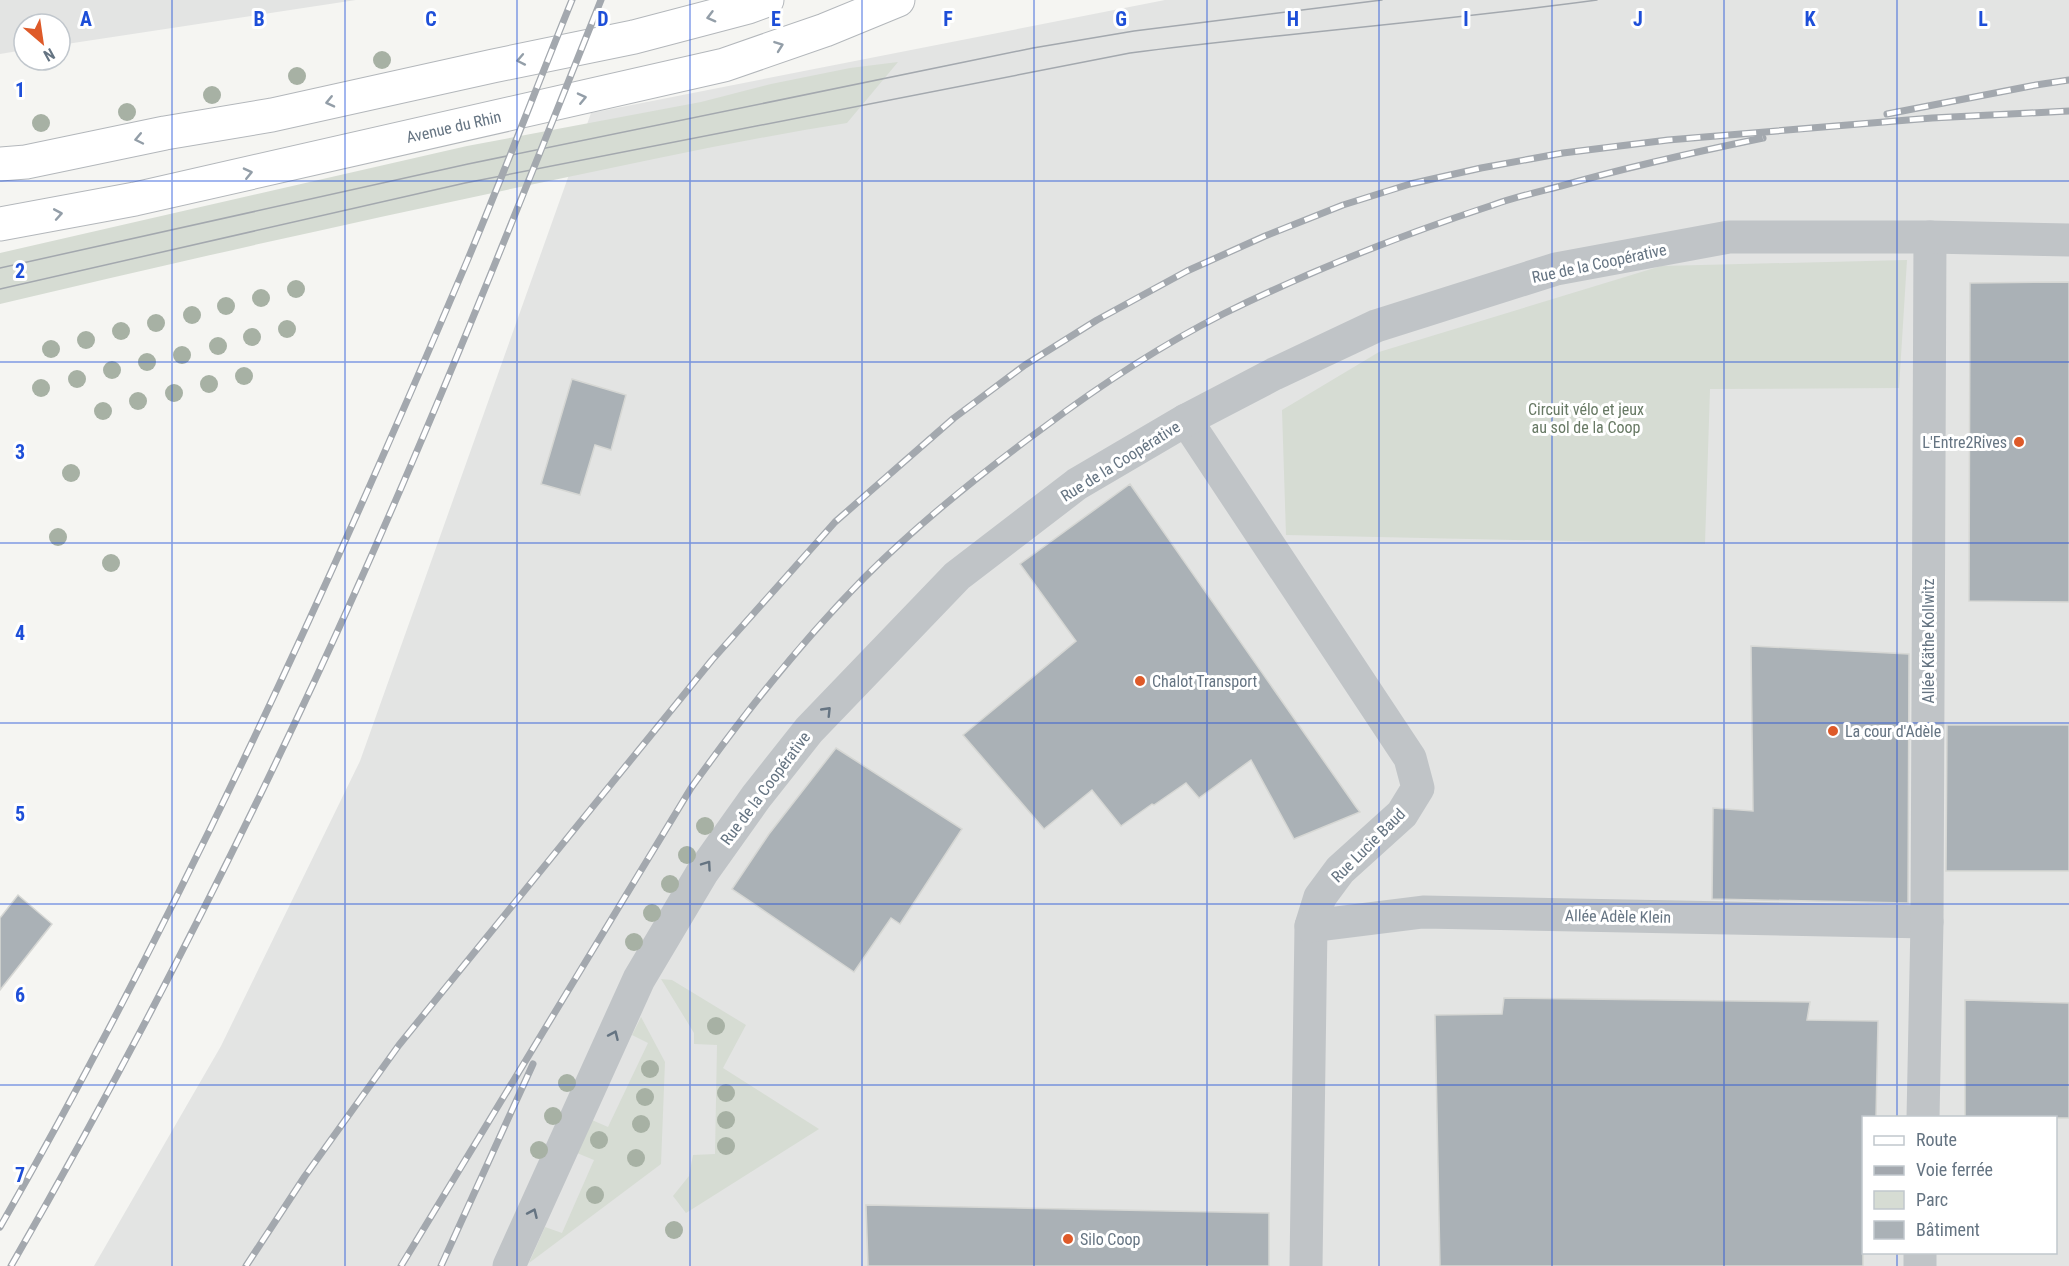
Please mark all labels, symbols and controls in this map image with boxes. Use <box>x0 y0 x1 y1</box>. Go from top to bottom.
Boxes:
text: A <box>80 7 92 31</box>
text: B <box>253 7 265 31</box>
text: C <box>425 7 437 31</box>
text: D <box>597 7 609 31</box>
text: E <box>771 7 781 31</box>
text: F <box>943 7 953 31</box>
text: G <box>1115 7 1127 31</box>
text: H <box>1287 7 1299 31</box>
text: I <box>1463 7 1469 31</box>
text: J <box>1633 7 1643 31</box>
text: K <box>1804 7 1816 31</box>
text: L <box>1978 7 1988 31</box>
one-way arrow <box>706 10 717 22</box>
north arrow <box>12 12 72 72</box>
one-way arrow <box>774 40 784 53</box>
text: N <box>40 44 58 65</box>
one-way arrow <box>516 53 526 66</box>
text: 1 <box>15 78 25 102</box>
one-way arrow <box>577 92 587 105</box>
one-way arrow <box>326 95 336 108</box>
street label: Avenue du Rhin <box>404 107 503 147</box>
one-way arrow <box>134 132 144 145</box>
one-way arrow <box>243 167 253 180</box>
one-way arrow <box>53 208 62 220</box>
street label: Rue de la Coopérative <box>1530 240 1668 287</box>
text: 2 <box>15 259 25 283</box>
park label: Circuit vélo et jeux au sol de la Coop <box>1528 400 1644 437</box>
street label: Rue de la Coopérative <box>1057 417 1183 506</box>
place label: L'Entre2Rives <box>1922 433 2007 452</box>
marker: L'Entre2Rives <box>2012 435 2026 449</box>
text: 3 <box>15 440 25 464</box>
street label: Allée Käthe Kollwitz <box>1919 579 1938 703</box>
text: 4 <box>15 621 25 645</box>
place label: Chalot Transport <box>1152 672 1257 691</box>
marker: Chalot Transport <box>1133 674 1147 688</box>
one-way arrow <box>820 707 831 718</box>
place label: La cour d'Adèle <box>1845 722 1941 741</box>
marker: La cour d'Adèle <box>1826 724 1840 738</box>
street label: Rue de la Coopérative <box>717 728 814 849</box>
text: 5 <box>15 802 25 826</box>
street label: Rue Lucie Baud <box>1327 804 1409 886</box>
one-way arrow <box>700 860 711 871</box>
street label: Allée Adèle Klein <box>1565 906 1671 927</box>
text: 6 <box>15 983 25 1007</box>
one-way arrow <box>606 1031 618 1042</box>
legend <box>1862 1116 2057 1254</box>
text: Route <box>1916 1129 1957 1150</box>
text: Voie ferrée <box>1916 1159 1993 1180</box>
text: 7 <box>15 1163 25 1187</box>
text: Parc <box>1916 1189 1948 1210</box>
one-way arrow <box>526 1208 538 1219</box>
text: Bâtiment <box>1916 1219 1980 1240</box>
place label: Silo Coop <box>1080 1230 1140 1249</box>
marker: Silo Coop <box>1061 1232 1075 1246</box>

